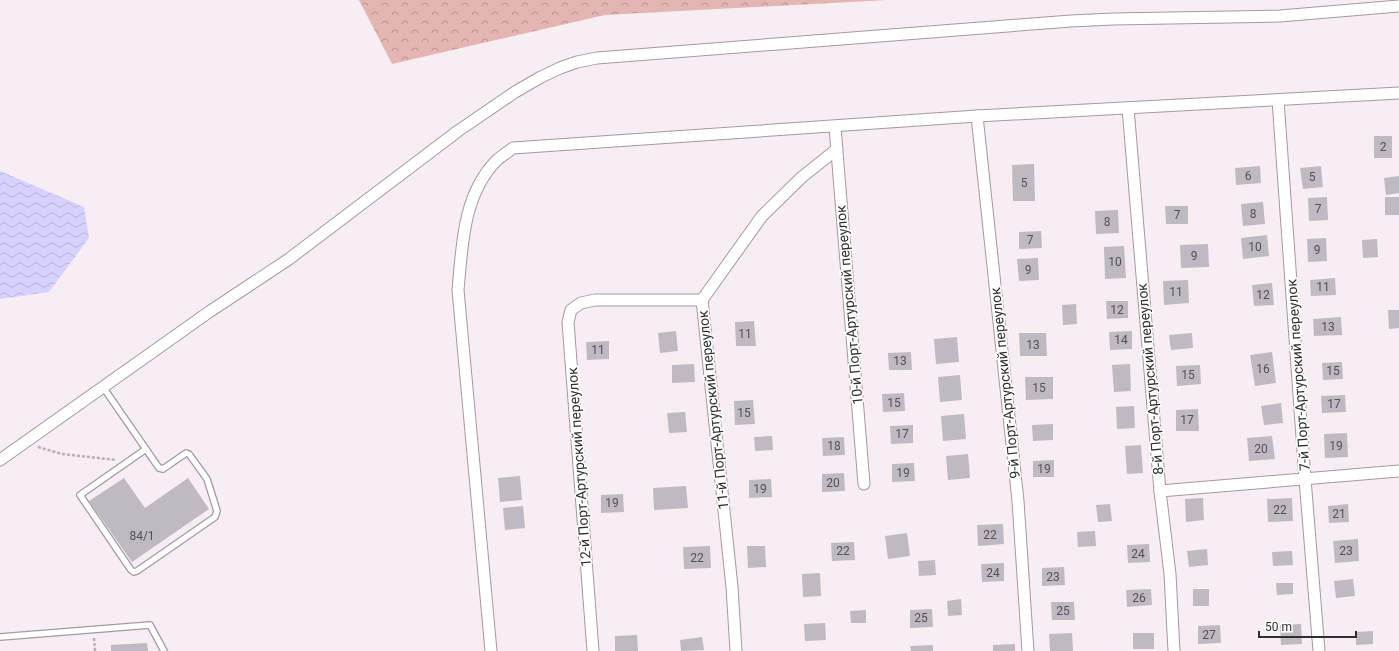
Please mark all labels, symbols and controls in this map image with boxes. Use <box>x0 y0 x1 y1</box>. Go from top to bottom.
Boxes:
house number: 2 <box>1380 140 1387 154</box>
house number: 6 <box>1245 169 1252 183</box>
house number: 5 <box>1309 170 1316 184</box>
house number: 5 <box>1021 176 1028 190</box>
house number: 7 <box>1315 202 1322 216</box>
street label: 10-й Порт-Артурский переулок <box>832 204 866 405</box>
house number: 8 <box>1250 207 1257 221</box>
house number: 7 <box>1174 208 1181 222</box>
house number: 8 <box>1104 215 1111 229</box>
house number: 7 <box>1027 233 1034 247</box>
house number: 10 <box>1248 240 1262 254</box>
house number: 9 <box>1314 243 1320 257</box>
house number: 9 <box>1191 249 1197 263</box>
house number: 10 <box>1108 255 1122 269</box>
house number: 9 <box>1025 263 1031 277</box>
street label: 7-й Порт-Артурский переулок <box>1283 278 1313 471</box>
house number: 11 <box>1316 280 1330 294</box>
street label: 8-й Порт-Артурский переулок <box>1134 282 1166 475</box>
house number: 11 <box>1169 285 1183 299</box>
street label: 9-й Порт-Артурский переулок <box>987 286 1023 479</box>
house number: 12 <box>1256 288 1270 302</box>
house number: 12 <box>1110 303 1124 317</box>
street label: 11-й Порт-Артурский переулок <box>695 309 731 510</box>
house number: 13 <box>1321 320 1335 334</box>
house number: 11 <box>738 327 752 341</box>
house number: 14 <box>1114 333 1128 347</box>
house number: 13 <box>1026 338 1040 352</box>
house number: 11 <box>591 343 605 357</box>
house number: 13 <box>893 354 907 368</box>
house number: 16 <box>1256 362 1270 376</box>
house number: 15 <box>1326 364 1340 378</box>
street label: 12-й Порт-Артурский переулок <box>564 366 594 567</box>
house number: 15 <box>1181 368 1195 382</box>
house number: 15 <box>1032 381 1046 395</box>
house number: 15 <box>887 396 901 410</box>
house number: 17 <box>1327 397 1341 411</box>
house number: 15 <box>737 406 751 420</box>
house number: 17 <box>1180 413 1194 427</box>
house number: 17 <box>895 427 909 441</box>
house number: 18 <box>827 439 841 453</box>
house number: 19 <box>1329 439 1343 453</box>
house number: 20 <box>1254 442 1268 456</box>
house number: 19 <box>1037 462 1051 476</box>
house number: 19 <box>896 466 910 480</box>
house number: 20 <box>826 476 840 490</box>
house number: 19 <box>753 482 767 496</box>
house number: 19 <box>605 496 619 510</box>
house number: 22 <box>1273 503 1287 517</box>
house number: 21 <box>1332 507 1346 521</box>
house number: 22 <box>983 528 997 542</box>
house number: 84/1 <box>129 529 155 543</box>
house number: 22 <box>836 544 850 558</box>
house number: 23 <box>1339 544 1353 558</box>
house number: 24 <box>1131 547 1145 561</box>
house number: 22 <box>690 551 704 565</box>
house number: 24 <box>986 566 1000 580</box>
house number: 23 <box>1046 570 1060 584</box>
house number: 26 <box>1132 591 1146 605</box>
house number: 25 <box>1056 604 1070 618</box>
house number: 25 <box>914 611 928 625</box>
scale bar <box>1259 613 1356 639</box>
text: 50 m <box>1265 620 1292 634</box>
house number: 27 <box>1202 628 1216 642</box>

